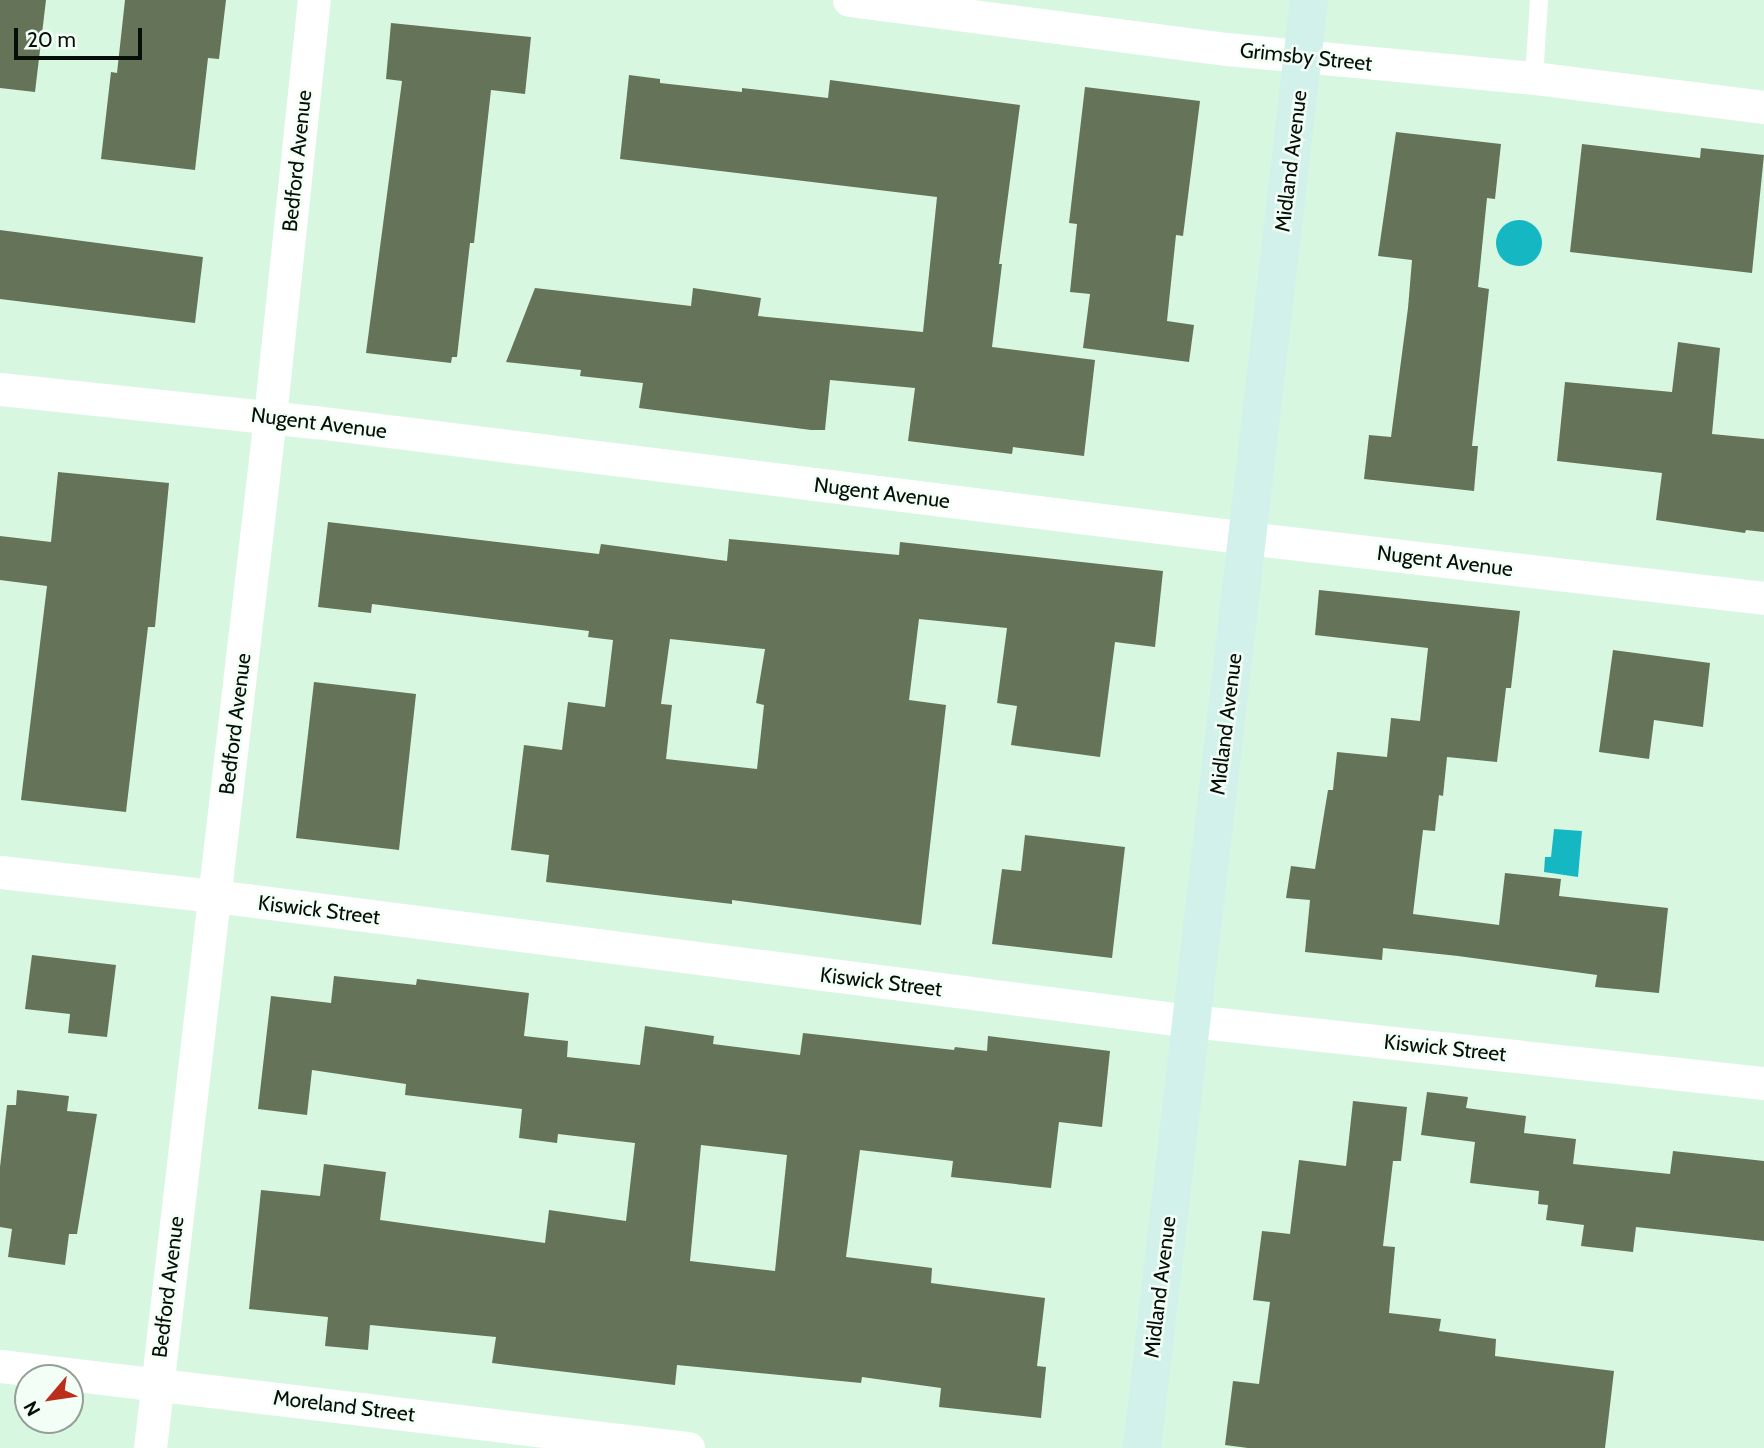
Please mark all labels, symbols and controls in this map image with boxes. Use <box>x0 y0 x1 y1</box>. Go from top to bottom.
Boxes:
scale bar <box>18 14 145 58</box>
text: 20 m <box>27 27 76 52</box>
street label: Grimsby Street <box>1239 38 1373 76</box>
street label: Bedford Avenue <box>277 89 317 233</box>
street label: Midland Avenue <box>1270 89 1312 233</box>
street label: Nugent Avenue <box>250 402 388 444</box>
street label: Nugent Avenue <box>813 472 951 514</box>
street label: Nugent Avenue <box>1376 540 1514 582</box>
street label: Bedford Avenue <box>214 652 256 796</box>
street label: Midland Avenue <box>1205 652 1247 796</box>
street label: Kiswick Street <box>256 890 382 930</box>
street label: Kiswick Street <box>818 962 944 1002</box>
street label: Kiswick Street <box>1383 1029 1507 1067</box>
street label: Bedford Avenue <box>147 1215 189 1359</box>
street label: Midland Avenue <box>1139 1215 1181 1359</box>
north arrow <box>14 1364 84 1434</box>
street label: Moreland Street <box>272 1385 416 1427</box>
text: N <box>19 1397 45 1420</box>

